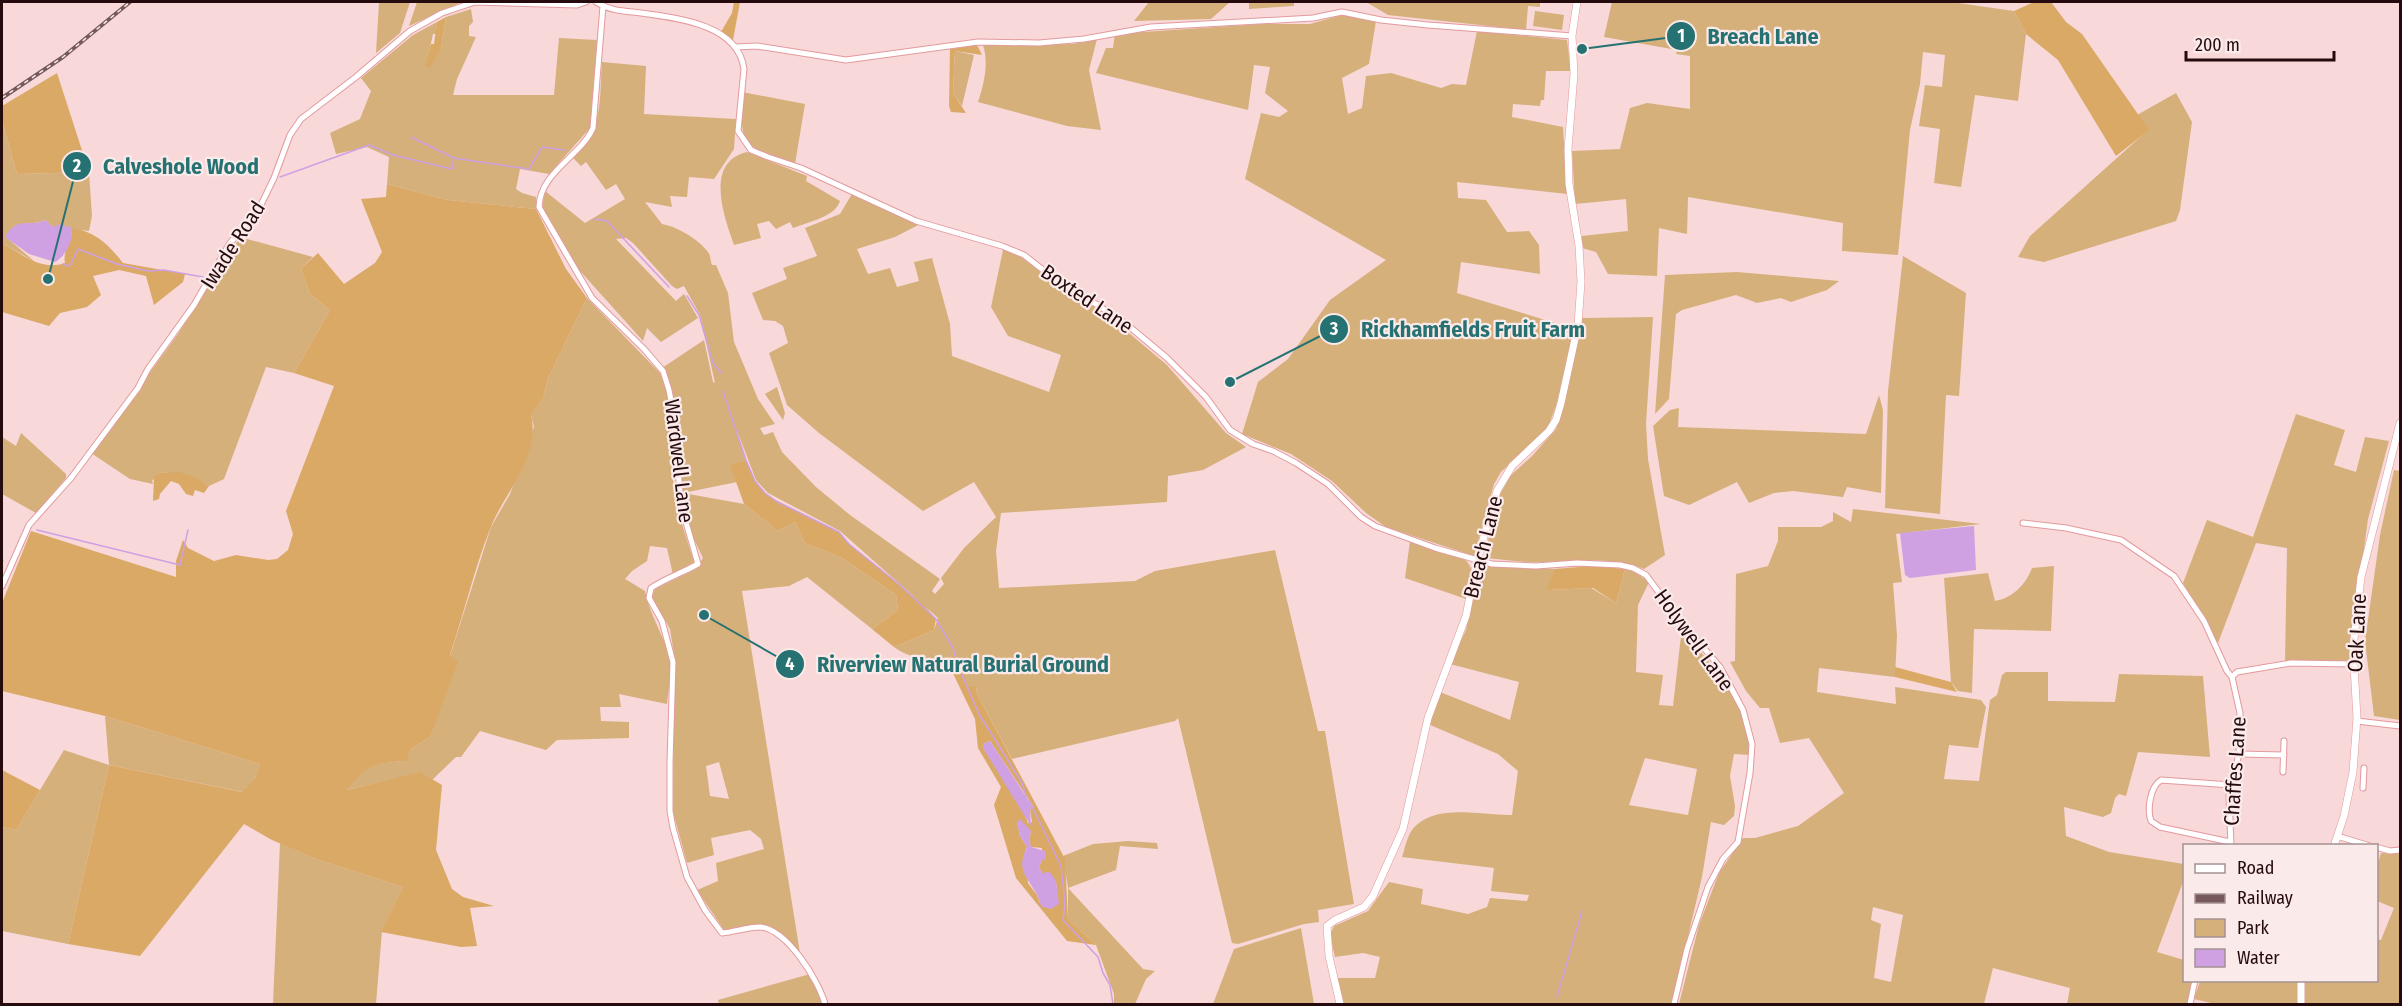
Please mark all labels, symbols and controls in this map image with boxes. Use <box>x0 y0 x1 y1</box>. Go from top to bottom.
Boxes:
callout: Breach Lane <box>1666 16 1831 56</box>
text: Breach Lane <box>1707 23 1819 50</box>
scale bar <box>2186 24 2334 62</box>
text: 1 <box>1677 25 1685 47</box>
text: 200 m <box>2195 34 2240 56</box>
callout: Calveshole Wood <box>62 146 271 186</box>
text: Calveshole Wood <box>103 153 259 180</box>
text: 2 <box>72 155 81 177</box>
street label: Iwade Road <box>195 196 271 294</box>
street label: Boxted Lane <box>1036 259 1138 339</box>
callout: Rickhamfields Fruit Farm <box>1319 309 1597 349</box>
text: Rickhamfields Fruit Farm <box>1361 316 1585 343</box>
text: 3 <box>1329 318 1339 340</box>
street label: Wardwell Lane <box>659 398 699 524</box>
street label: Breach Lane <box>1458 493 1508 601</box>
street label: Holywell Lane <box>1648 584 1740 696</box>
street label: Oak Lane <box>2342 593 2372 673</box>
callout: Riverview Natural Burial Ground <box>775 644 1121 684</box>
text: Riverview Natural Burial Ground <box>817 651 1109 678</box>
text: 4 <box>785 653 795 675</box>
street label: Chaffes Lane <box>2218 715 2252 827</box>
legend <box>2183 844 2378 982</box>
text: Road <box>2237 857 2274 879</box>
text: Railway <box>2237 887 2293 909</box>
text: Park <box>2237 917 2270 939</box>
text: Water <box>2237 947 2280 969</box>

